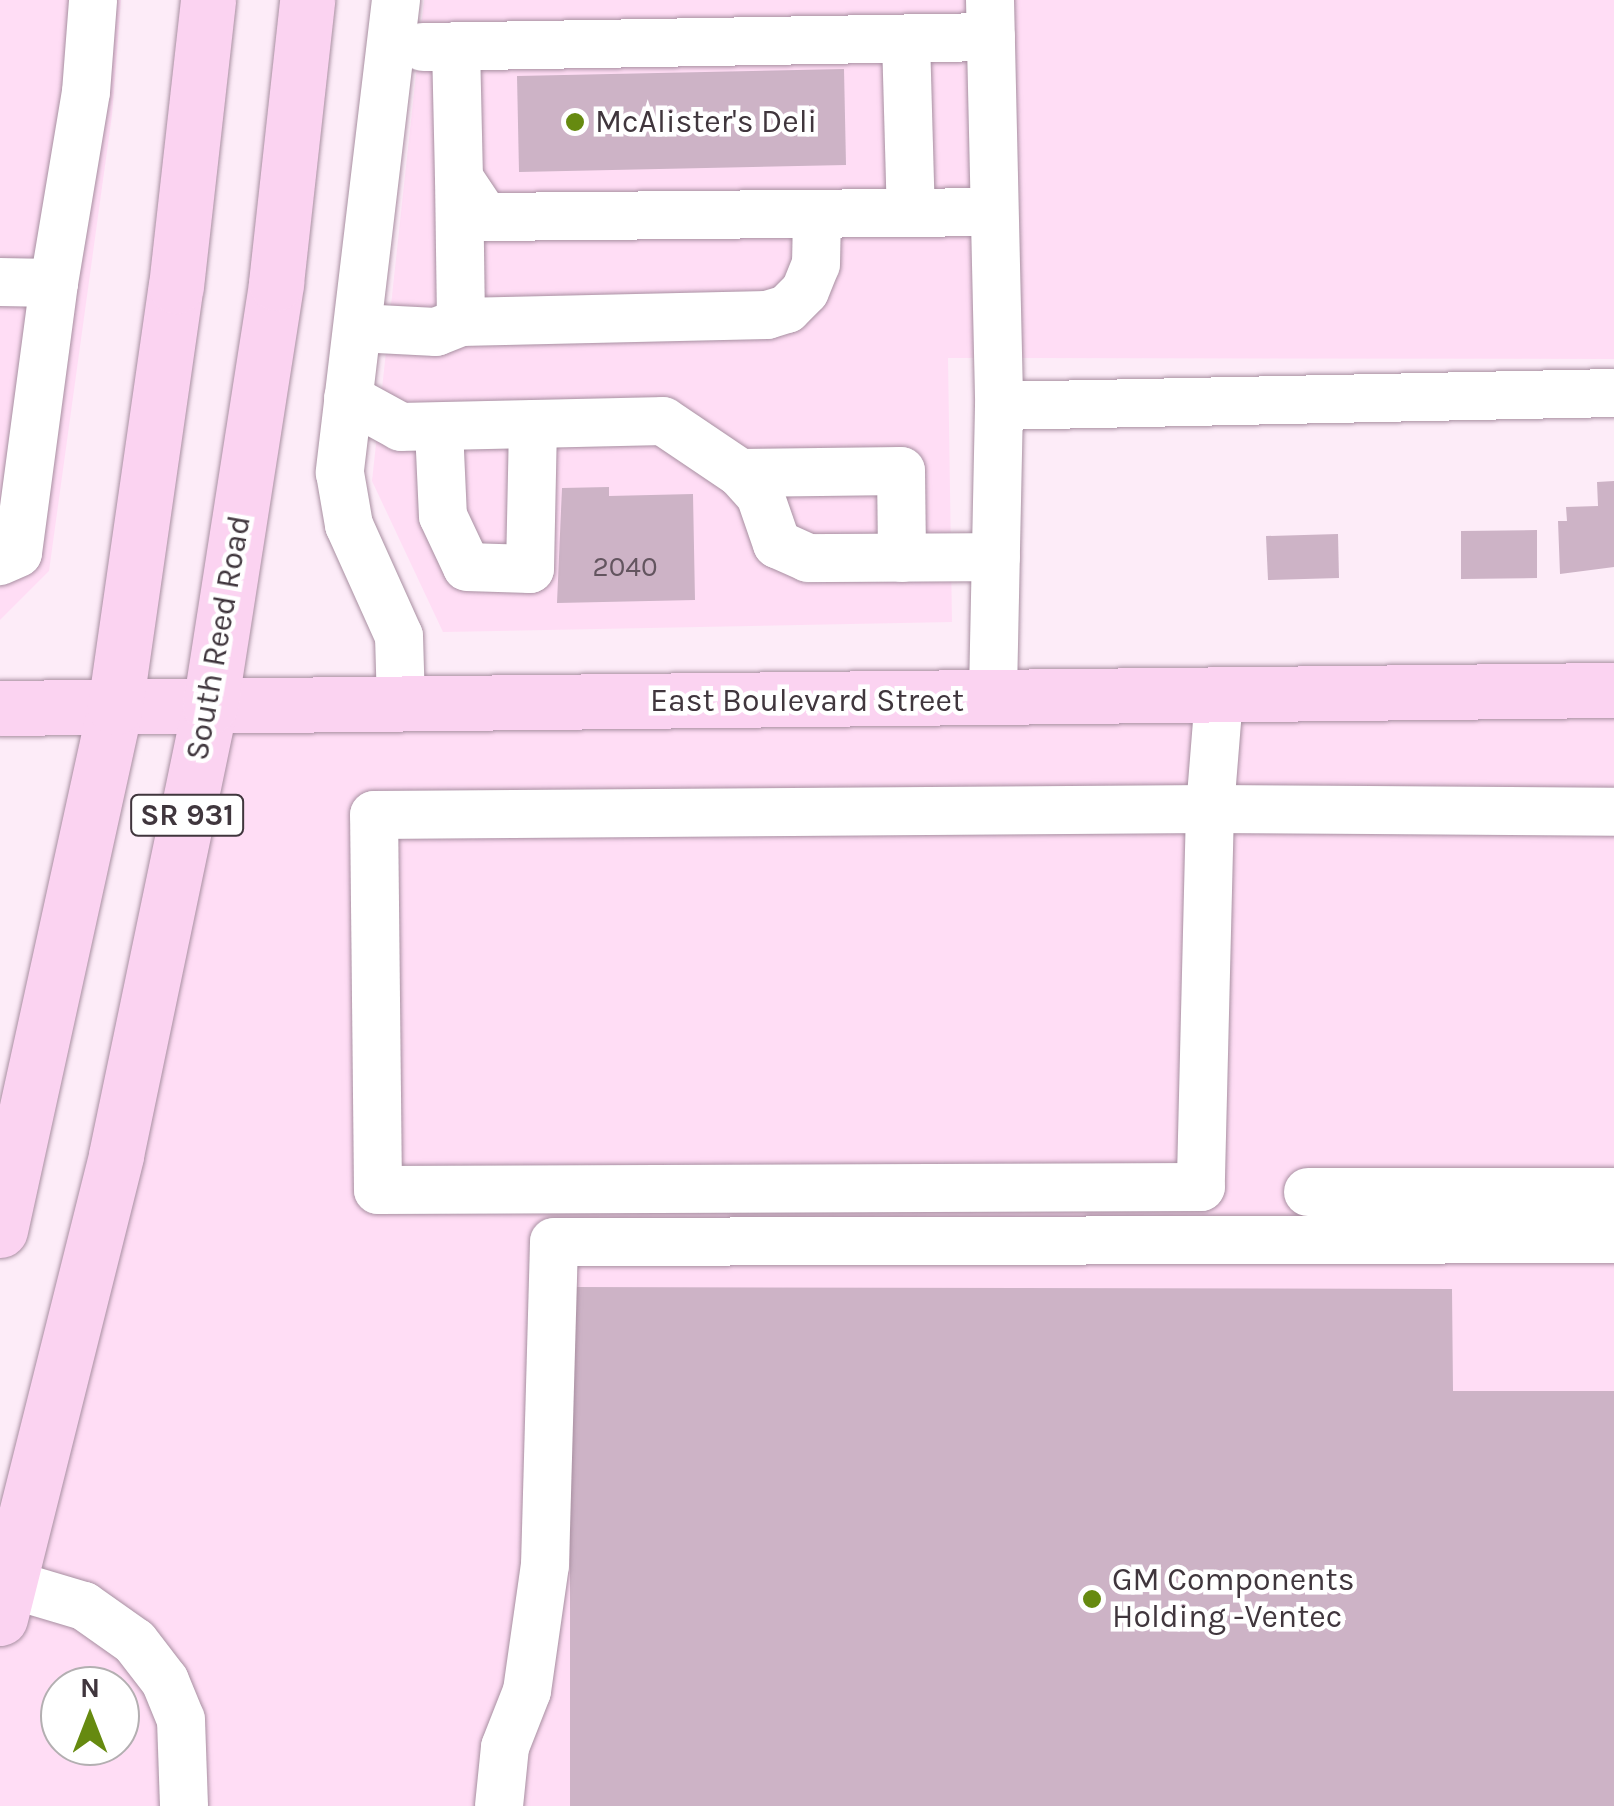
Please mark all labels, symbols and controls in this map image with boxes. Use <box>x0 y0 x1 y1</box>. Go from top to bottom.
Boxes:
place label: McAlister's Deli <box>595 103 817 141</box>
marker: McAlister's Deli <box>564 111 586 133</box>
street label: South Reed Road <box>179 513 259 763</box>
house number: 2040 <box>592 550 658 584</box>
street label: East Boulevard Street <box>650 682 964 720</box>
road number: SR 931 <box>130 790 244 840</box>
place label: GM Components Holding -Ventec <box>1112 1562 1354 1637</box>
marker: GM Components Holding -Ventec <box>1081 1588 1103 1610</box>
north arrow <box>40 1666 140 1766</box>
text: N <box>80 1671 100 1704</box>

